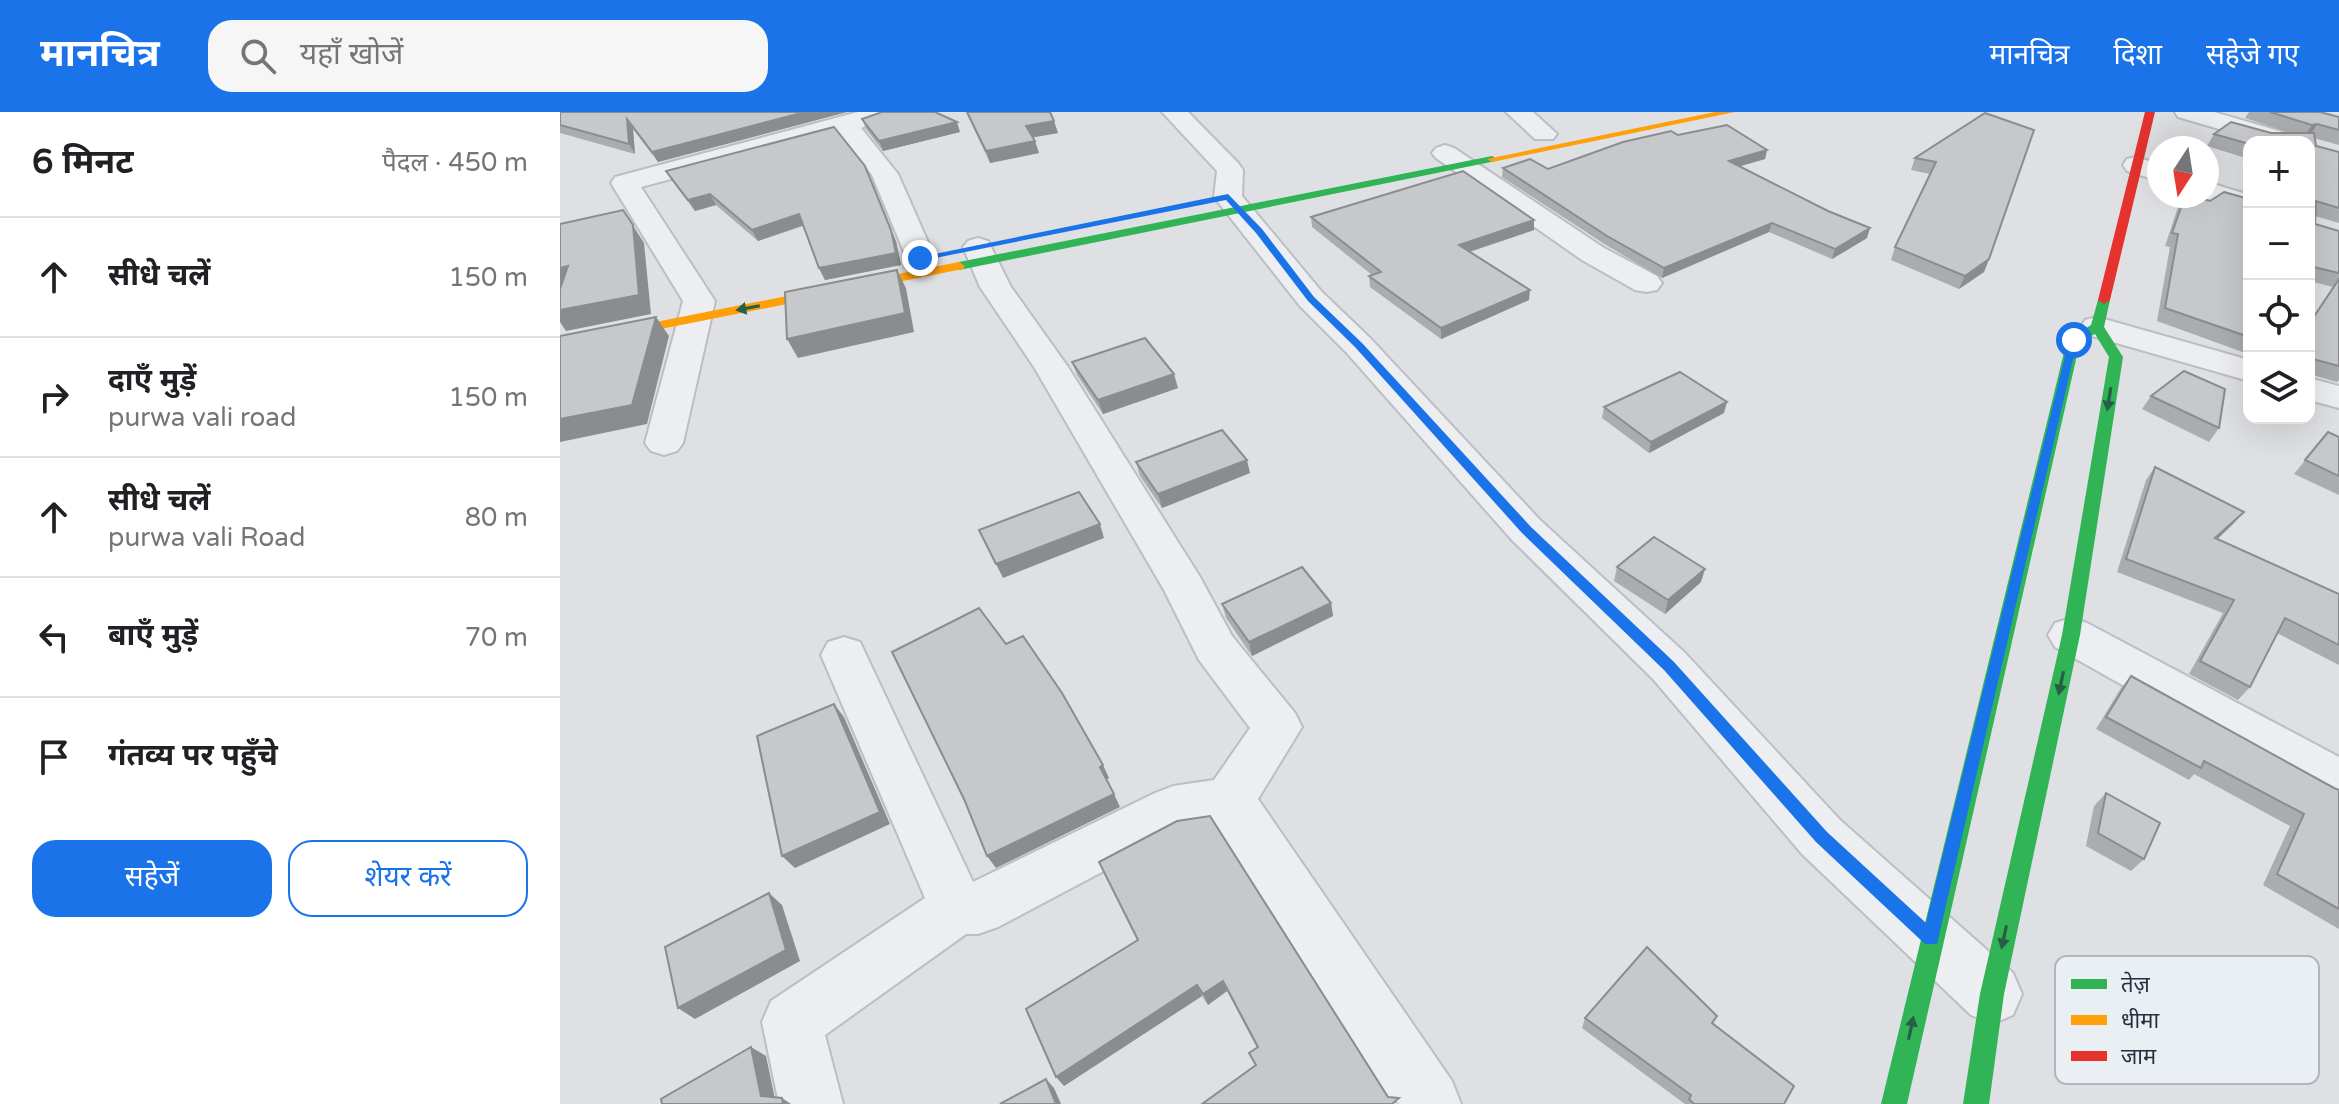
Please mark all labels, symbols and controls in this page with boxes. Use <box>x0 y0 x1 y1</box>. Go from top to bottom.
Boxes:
search box <box>208 20 768 92</box>
text: मानचित्र <box>40 31 160 77</box>
icon: search <box>236 34 280 78</box>
text: यहाँ खोजें <box>300 36 403 73</box>
text: मानचित्र <box>1989 38 2069 72</box>
text: दिशा <box>2113 38 2162 72</box>
text: सहेजे गए <box>2206 38 2299 72</box>
north arrow <box>2147 136 2219 208</box>
map controls <box>2243 136 2315 424</box>
button: + <box>2243 136 2315 208</box>
text: 6 मिनट <box>32 142 134 183</box>
text: पैदल · 450 m <box>382 147 528 178</box>
button: − <box>2243 208 2315 280</box>
route end <box>902 240 938 276</box>
icon: ahead <box>32 255 76 299</box>
text: सीधे चलें <box>108 257 210 294</box>
text: 150 m <box>448 262 528 293</box>
button: locate <box>2243 280 2315 352</box>
one-way arrow <box>735 303 760 315</box>
route start <box>2056 322 2092 358</box>
button: layers <box>2243 352 2315 424</box>
text: दाएँ मुड़ें <box>108 362 196 399</box>
icon: right <box>32 375 76 419</box>
text: 150 m <box>448 382 528 413</box>
one-way arrow <box>2103 387 2115 412</box>
text: purwa vali road <box>108 402 296 433</box>
text: सीधे चलें <box>108 482 210 519</box>
icon: ahead <box>32 495 76 539</box>
text: 80 m <box>465 502 528 533</box>
text: purwa vali Road <box>108 522 305 553</box>
icon: left <box>32 615 76 659</box>
text: बाएँ मुड़ें <box>108 617 198 654</box>
text: 70 m <box>465 622 528 653</box>
one-way arrow <box>2054 671 2066 696</box>
icon: arrive <box>32 735 76 779</box>
text: गंतव्य पर पहुँचे <box>108 737 278 774</box>
button: सहेजें <box>32 840 272 917</box>
button: शेयर करें <box>288 840 528 917</box>
one-way arrow <box>1997 924 2010 949</box>
legend <box>2055 956 2319 1084</box>
text: तेज़ <box>2121 971 2151 998</box>
text: धीमा <box>2121 1008 2159 1034</box>
one-way arrow <box>1905 1015 1918 1040</box>
text: जाम <box>2121 1044 2157 1070</box>

